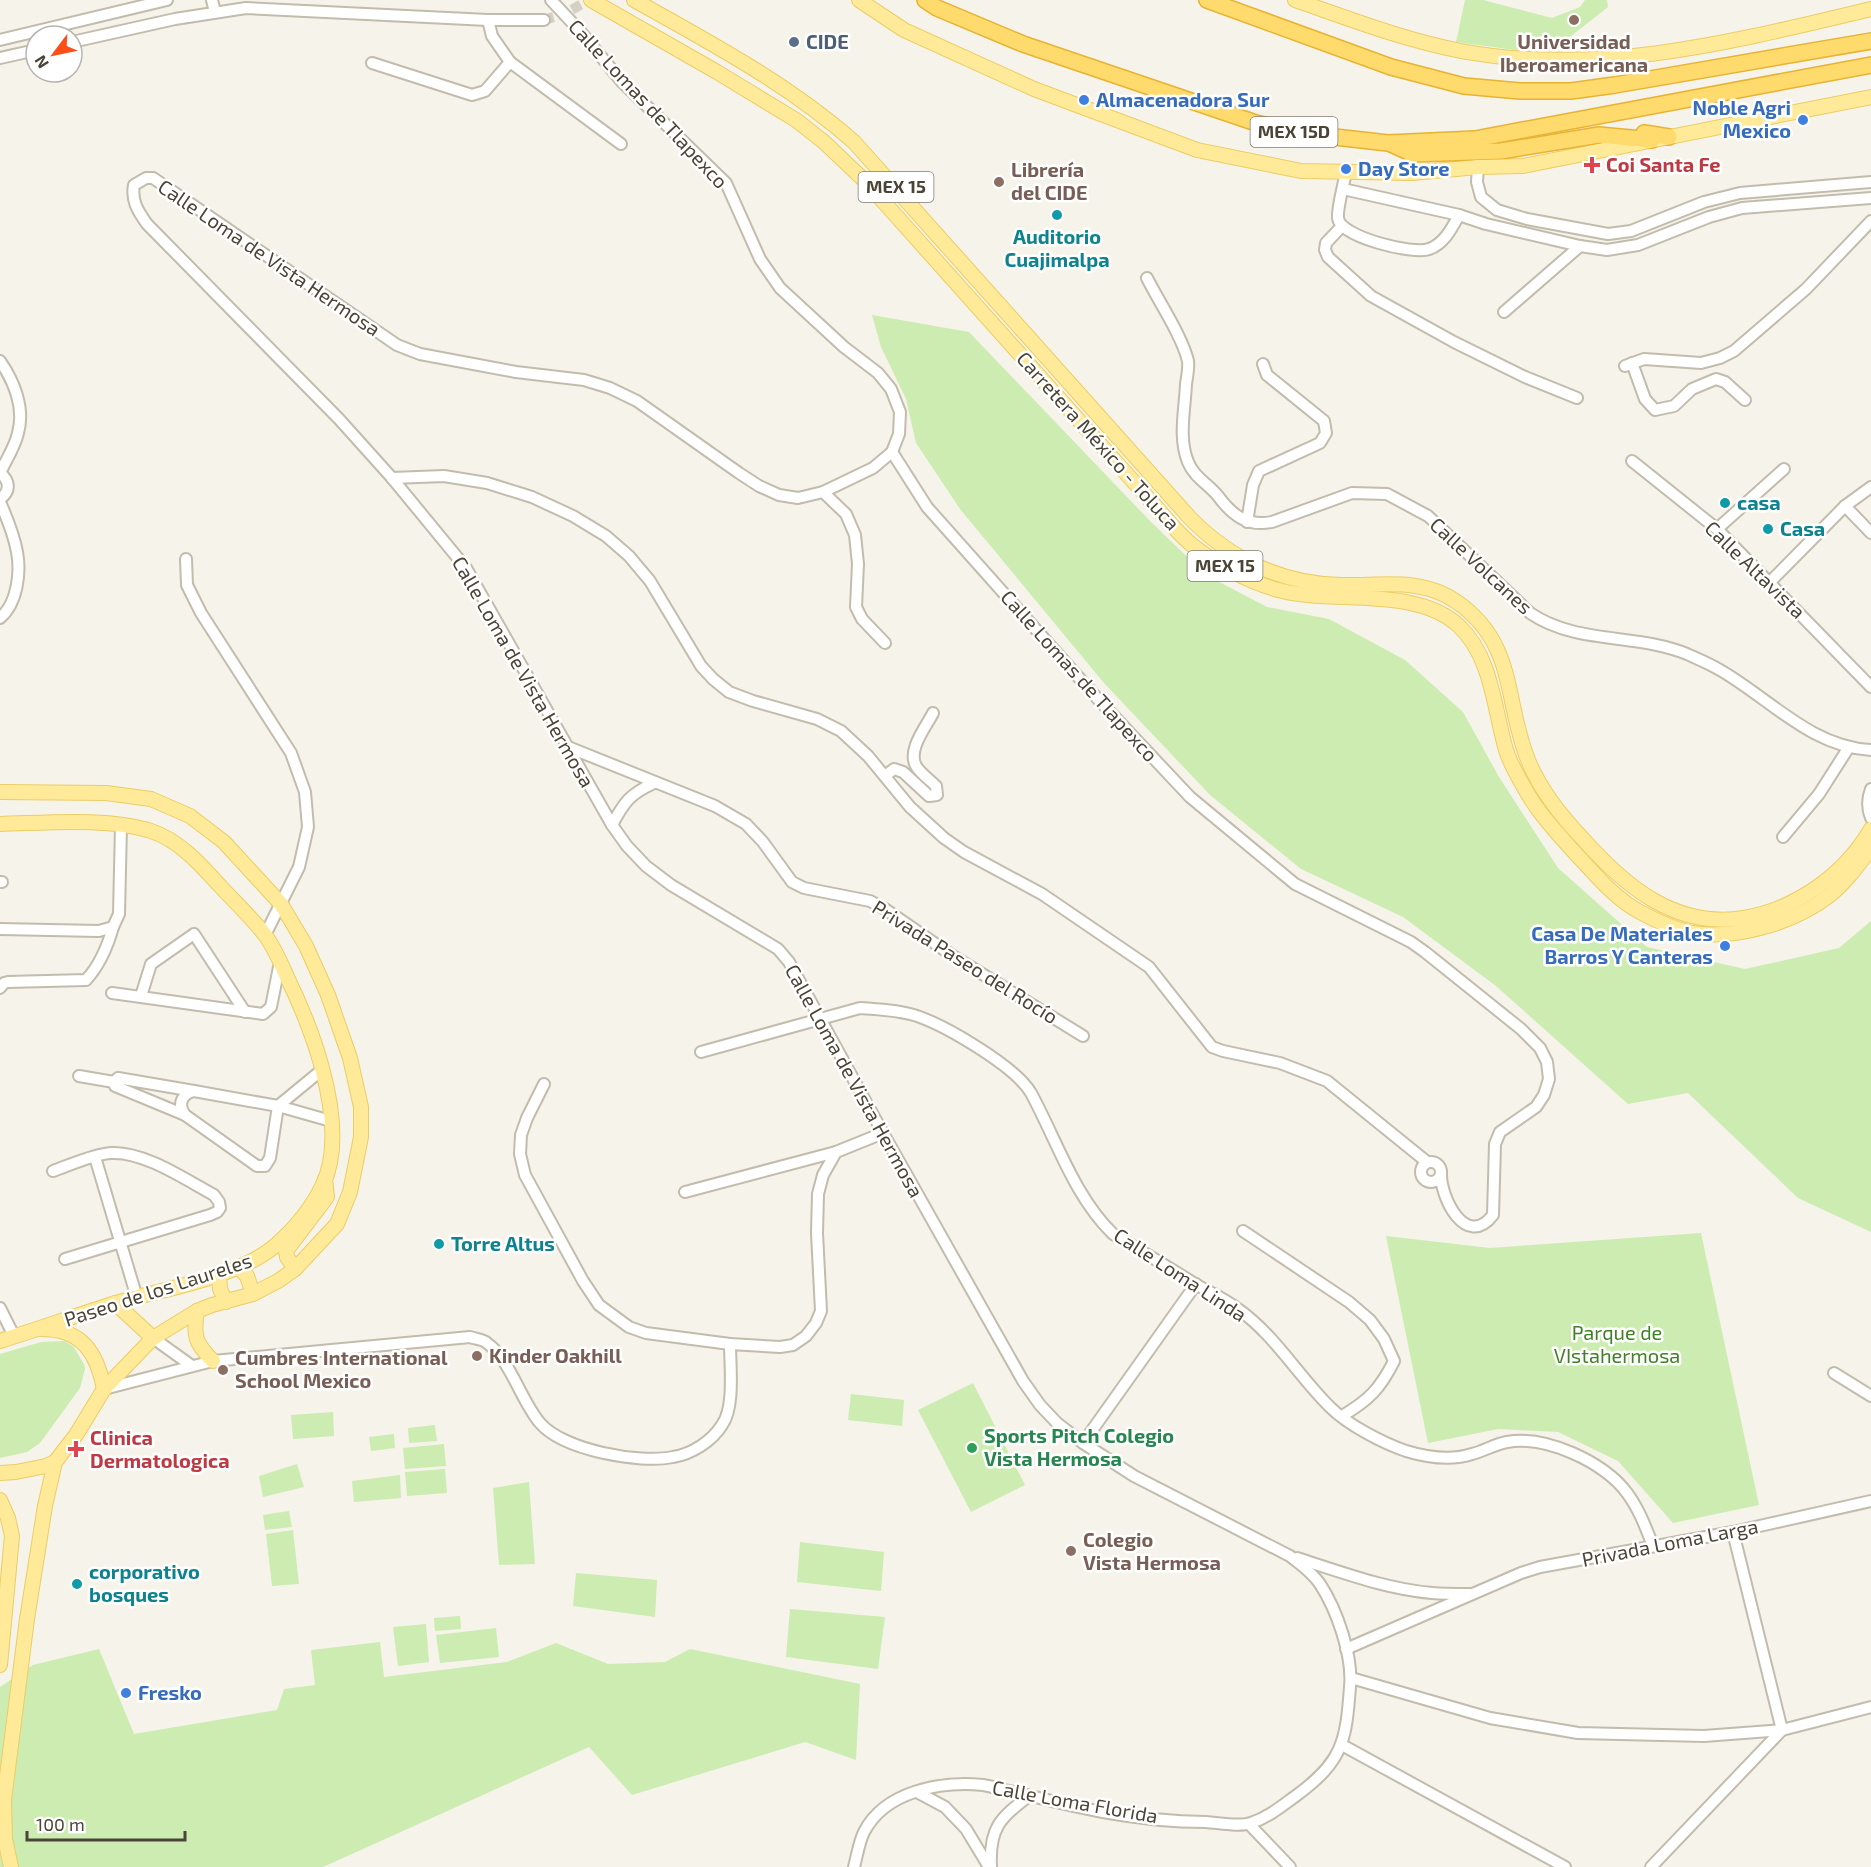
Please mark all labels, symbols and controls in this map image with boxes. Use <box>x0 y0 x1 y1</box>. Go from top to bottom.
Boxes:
marker: Universidad Iberoamericana <box>1567 13 1581 27</box>
street label: Calle Lomas de Tlapexco <box>564 14 733 193</box>
north arrow <box>24 24 84 84</box>
place label: CIDE <box>806 29 849 53</box>
place label: Universidad Iberoamericana <box>1500 29 1648 76</box>
marker: CIDE <box>787 35 801 49</box>
text: N <box>30 52 52 72</box>
place label: Almacenadora Sur <box>1096 87 1270 111</box>
marker: Almacenadora Sur <box>1077 93 1091 107</box>
place label: Noble Agri Mexico <box>1692 95 1791 142</box>
marker: Noble Agri Mexico <box>1796 113 1810 127</box>
road number: MEX 15D <box>1250 117 1338 147</box>
place label: Coi Santa Fe <box>1606 152 1721 176</box>
place label: Day Store <box>1358 156 1450 181</box>
marker: Coi Santa Fe <box>1583 156 1601 174</box>
place label: Librería del CIDE <box>1011 157 1087 204</box>
marker: Day Store <box>1339 162 1353 176</box>
road number: MEX 15 <box>858 172 934 202</box>
street label: Calle Loma de Vista Hermosa <box>154 174 385 341</box>
marker: Librería del CIDE <box>992 175 1006 189</box>
marker: Auditorio Cuajimalpa <box>1050 208 1064 222</box>
place label: Auditorio Cuajimalpa <box>1004 224 1110 271</box>
street label: Carretera México - Toluca <box>1012 346 1185 534</box>
place label: casa <box>1737 490 1781 514</box>
marker: casa <box>1718 496 1732 510</box>
street label: Calle Volcanes <box>1426 512 1538 619</box>
street label: Calle Altavista <box>1701 515 1811 623</box>
place label: Casa <box>1780 516 1825 540</box>
marker: Casa <box>1761 522 1775 536</box>
road number: MEX 15 <box>1188 551 1262 581</box>
street label: Calle Loma de Vista Hermosa <box>448 552 600 791</box>
street label: Calle Lomas de Tlapexco <box>996 585 1163 766</box>
street label: Privada Paseo del Rocío <box>868 894 1063 1028</box>
place label: Casa De Materiales Barros Y Canteras <box>1531 921 1713 968</box>
marker: Casa De Materiales Barros Y Canteras <box>1718 939 1732 953</box>
street label: Calle Loma de Vista Hermosa <box>781 960 929 1201</box>
street label: Calle Loma Linda <box>1110 1222 1251 1326</box>
place label: Torre Altus <box>451 1231 555 1255</box>
marker: Torre Altus <box>432 1237 446 1251</box>
street label: Paseo de los Laureles <box>61 1247 255 1331</box>
park label: Parque de VIstahermosa <box>1554 1320 1680 1367</box>
place label: Kinder Oakhill <box>489 1343 622 1367</box>
place label: Cumbres International School Mexico <box>235 1345 448 1392</box>
marker: Kinder Oakhill <box>470 1349 484 1363</box>
marker: Cumbres International School Mexico <box>216 1363 230 1377</box>
place label: Sports Pitch Colegio Vista Hermosa <box>984 1423 1174 1470</box>
place label: Clinica Dermatologica <box>90 1425 230 1472</box>
marker: Clinica Dermatologica <box>67 1440 85 1458</box>
marker: Sports Pitch Colegio Vista Hermosa <box>965 1441 979 1455</box>
street label: Privada Loma Larga <box>1580 1513 1760 1571</box>
place label: Colegio Vista Hermosa <box>1083 1527 1221 1574</box>
marker: Colegio Vista Hermosa <box>1064 1544 1078 1558</box>
place label: corporativo bosques <box>89 1559 200 1606</box>
marker: corporativo bosques <box>70 1577 84 1591</box>
place label: Fresko <box>138 1680 202 1704</box>
marker: Fresko <box>119 1686 133 1700</box>
street label: Calle Loma Florida <box>991 1775 1160 1827</box>
scale bar <box>27 1804 184 1842</box>
text: 100 m <box>36 1813 85 1835</box>

